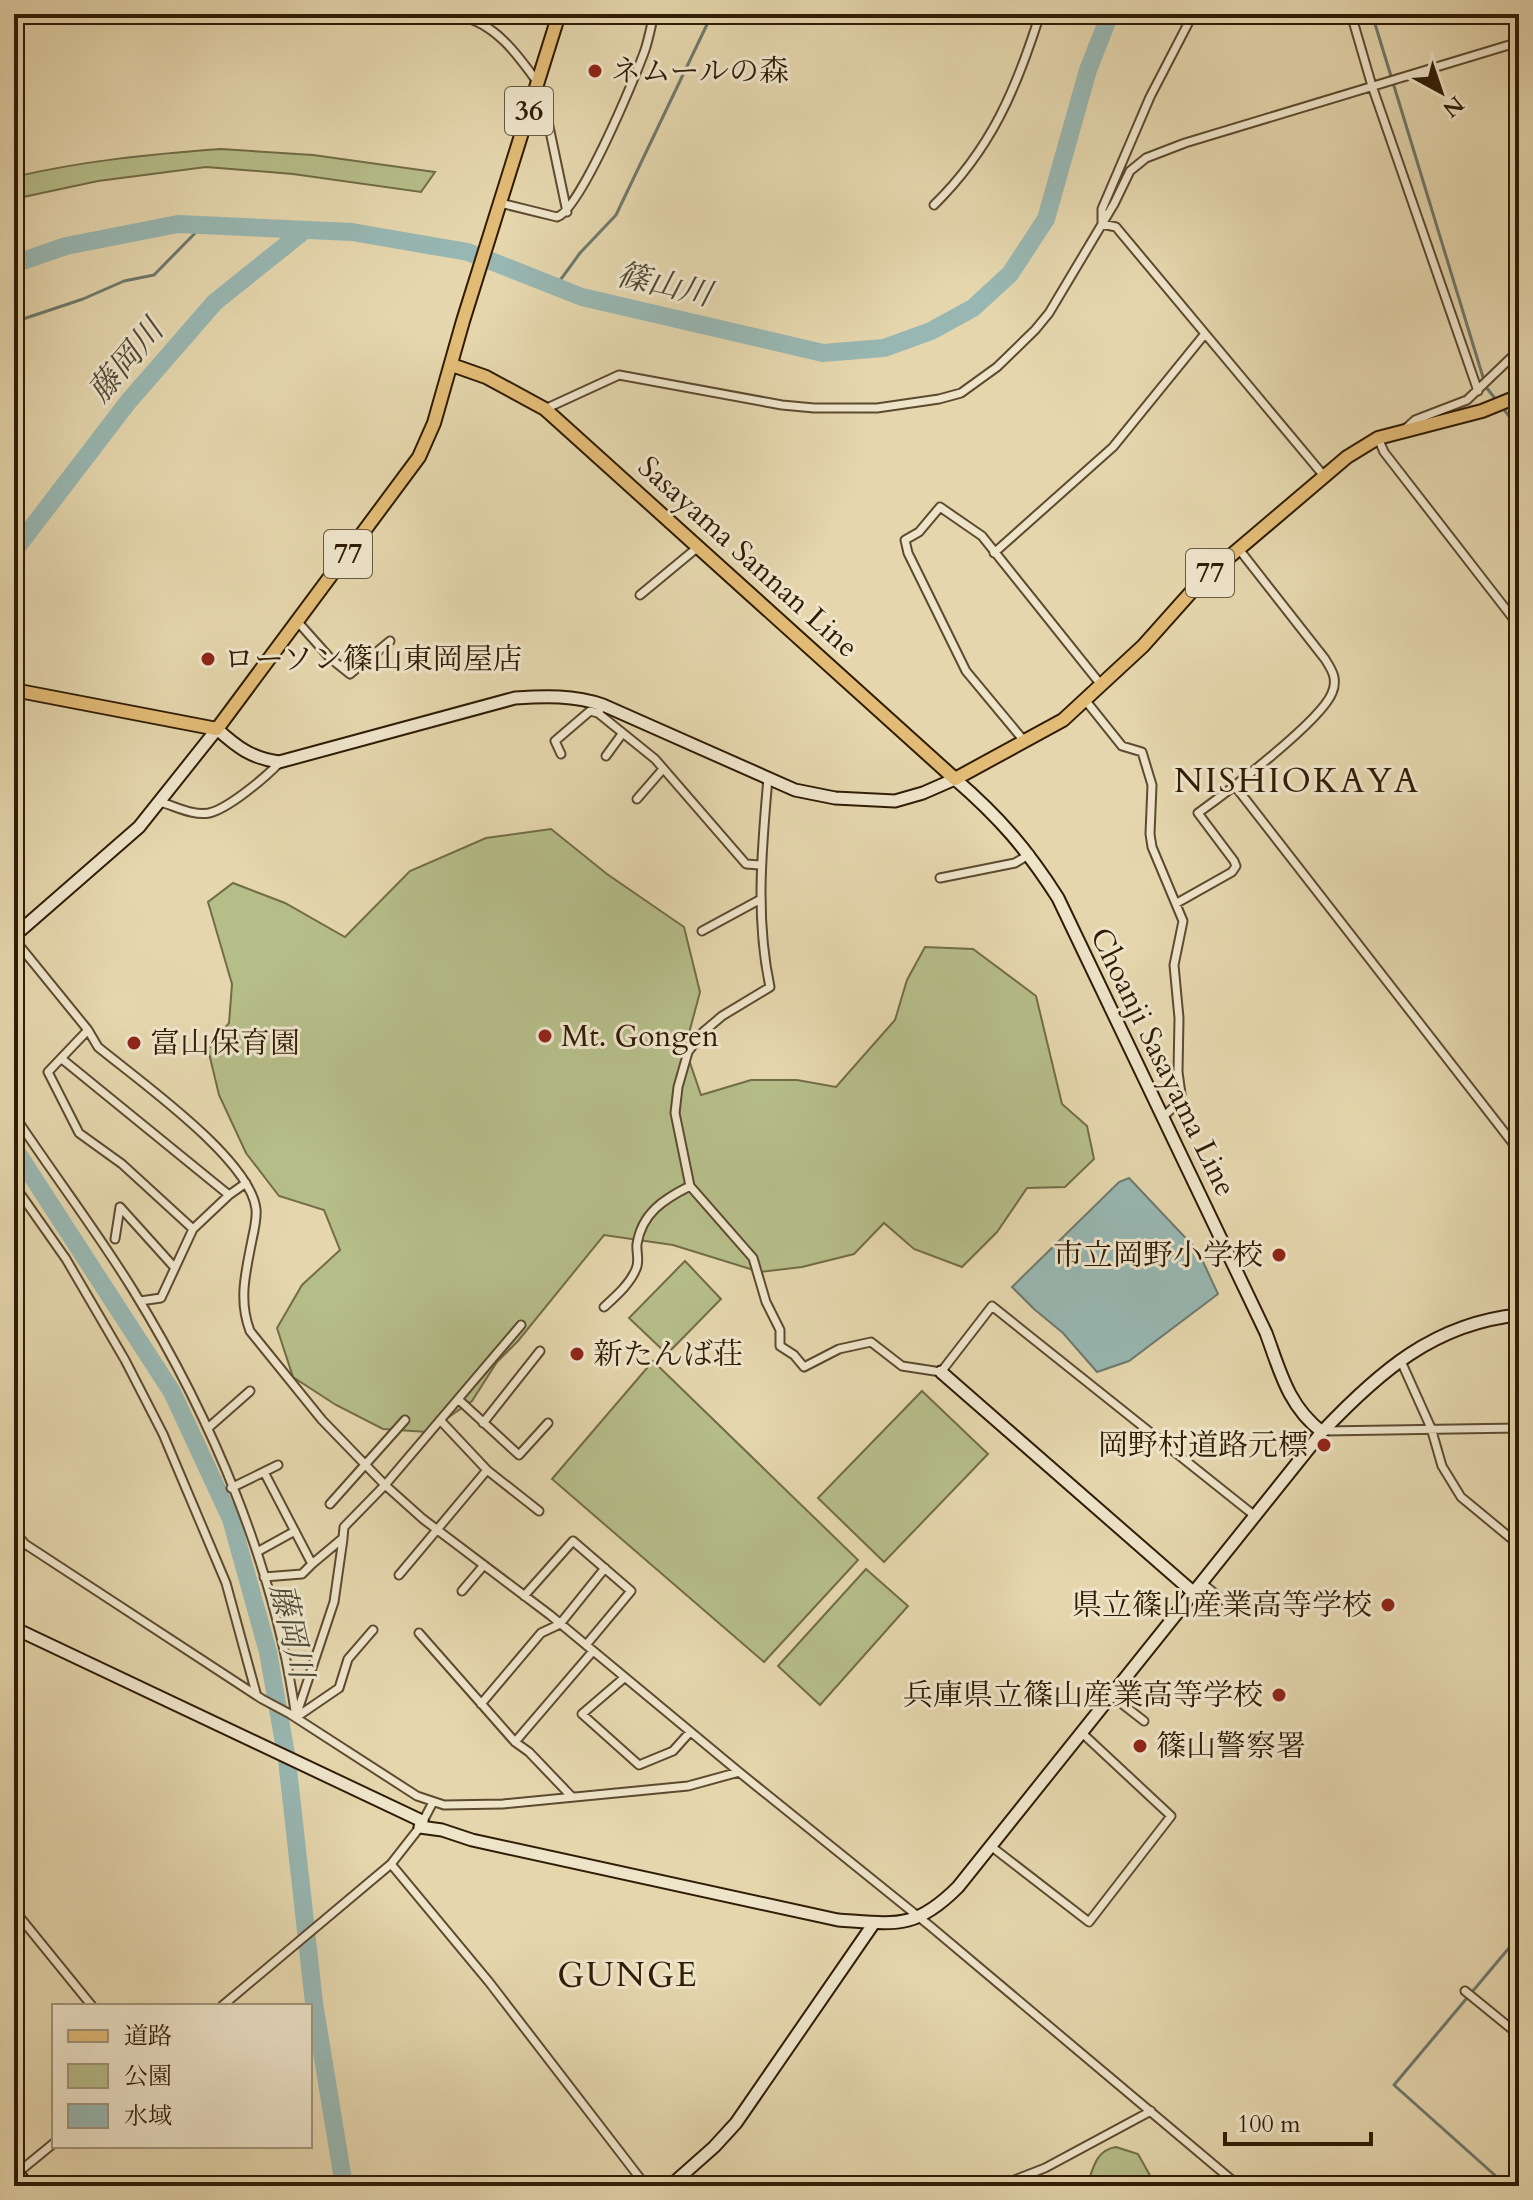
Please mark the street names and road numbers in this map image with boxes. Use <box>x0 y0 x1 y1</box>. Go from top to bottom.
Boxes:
road number: 36 <box>505 87 553 135</box>
street label: Sasayama Sannan Line <box>629 447 867 667</box>
road number: 77 <box>324 530 372 578</box>
road number: 77 <box>1186 549 1234 597</box>
street label: Choanji Sasayama Line <box>1080 921 1246 1203</box>

